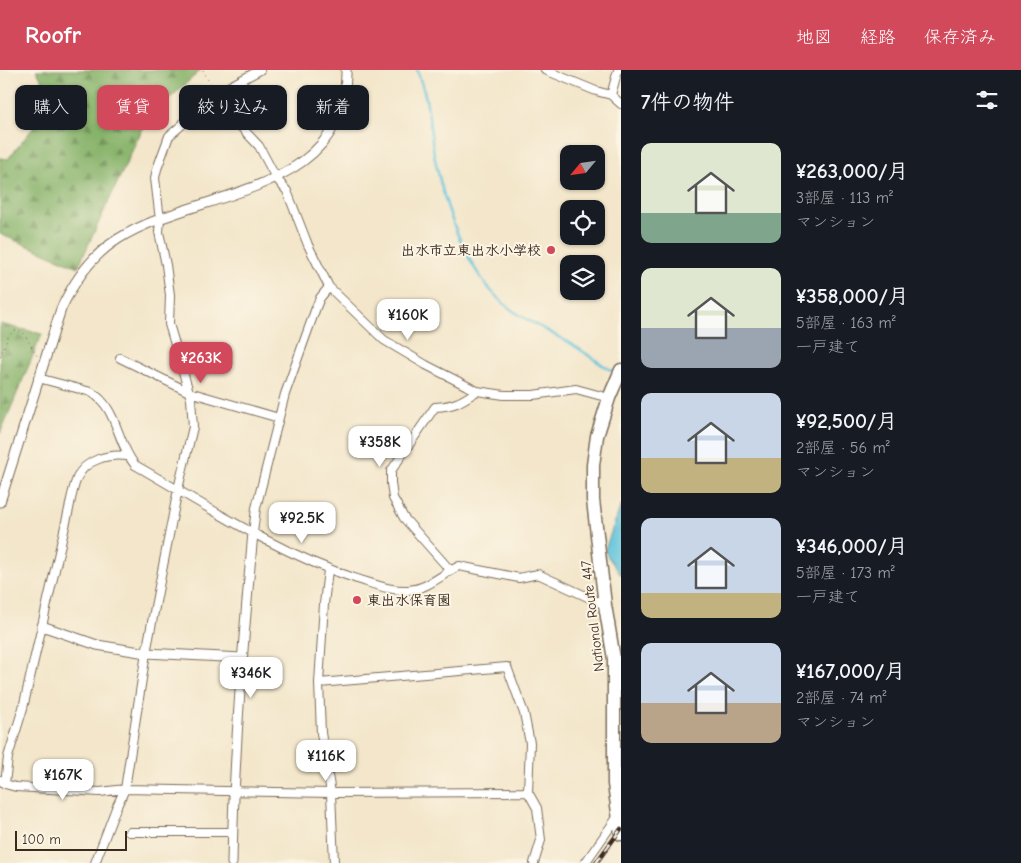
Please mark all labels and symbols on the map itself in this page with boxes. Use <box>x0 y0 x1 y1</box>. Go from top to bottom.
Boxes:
north arrow <box>560 145 605 190</box>
place label: 出水市立東出水小学校 <box>401 242 541 259</box>
marker: 出水市立東出水小学校 <box>545 244 557 256</box>
pin: ¥160K <box>373 298 443 341</box>
pin: ¥263K <box>166 342 236 384</box>
pin: ¥358K <box>345 426 415 468</box>
pin: ¥92.5K <box>261 502 343 544</box>
street label: National Route 447 <box>577 559 608 673</box>
place label: 東出水保育園 <box>367 592 451 609</box>
marker: 東出水保育園 <box>351 594 363 606</box>
pin: ¥346K <box>216 656 286 699</box>
pin: ¥116K <box>291 740 361 782</box>
pin: ¥167K <box>28 758 98 801</box>
scale bar <box>15 828 128 851</box>

